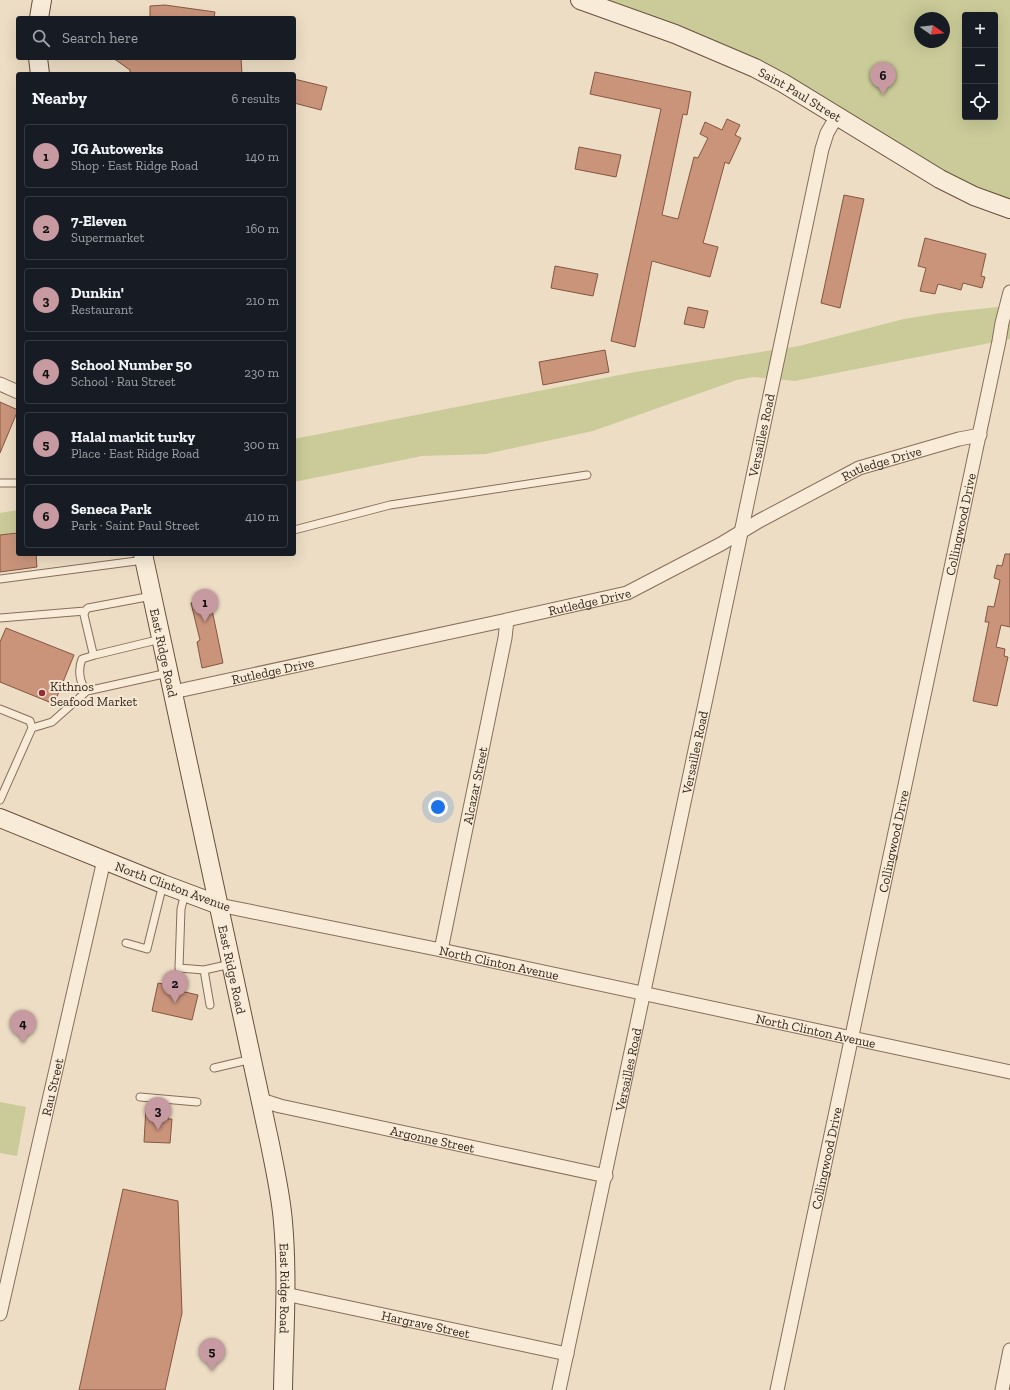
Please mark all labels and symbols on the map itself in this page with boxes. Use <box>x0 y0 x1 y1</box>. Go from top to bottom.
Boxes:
north arrow <box>914 12 950 48</box>
pin: 6 <box>870 62 896 95</box>
street label: Saint Paul Street <box>756 64 844 125</box>
street label: Versailles Road <box>745 392 778 479</box>
street label: Rutledge Drive <box>839 443 923 484</box>
street label: Collingwood Drive <box>943 472 979 577</box>
street label: Rutledge Drive <box>547 585 634 618</box>
pin: 1 <box>192 589 218 622</box>
street label: East Ridge Road <box>147 607 181 699</box>
street label: Rutledge Drive <box>230 655 315 687</box>
place label: Kithnos Seafood Market <box>50 679 137 709</box>
marker: Kithnos Seafood Market <box>37 688 47 698</box>
street label: Versailles Road <box>679 709 711 796</box>
street label: Alcazar Street <box>460 745 491 826</box>
street label: Collingwood Drive <box>876 789 912 894</box>
your location <box>428 797 448 817</box>
street label: North Clinton Avenue <box>113 859 233 914</box>
street label: East Ridge Road <box>215 924 249 1015</box>
street label: North Clinton Avenue <box>438 943 560 983</box>
pin: 2 <box>162 970 188 1003</box>
pin: 4 <box>10 1010 36 1043</box>
street label: North Clinton Avenue <box>755 1011 877 1051</box>
street label: Versailles Road <box>612 1027 644 1113</box>
street label: Rau Street <box>39 1056 66 1117</box>
pin: 3 <box>145 1097 171 1130</box>
street label: Collingwood Drive <box>808 1106 845 1211</box>
street label: Argonne Street <box>389 1123 476 1156</box>
street label: East Ridge Road <box>277 1243 292 1334</box>
street label: Hargrave Street <box>380 1308 471 1341</box>
pin: 5 <box>199 1338 225 1371</box>

